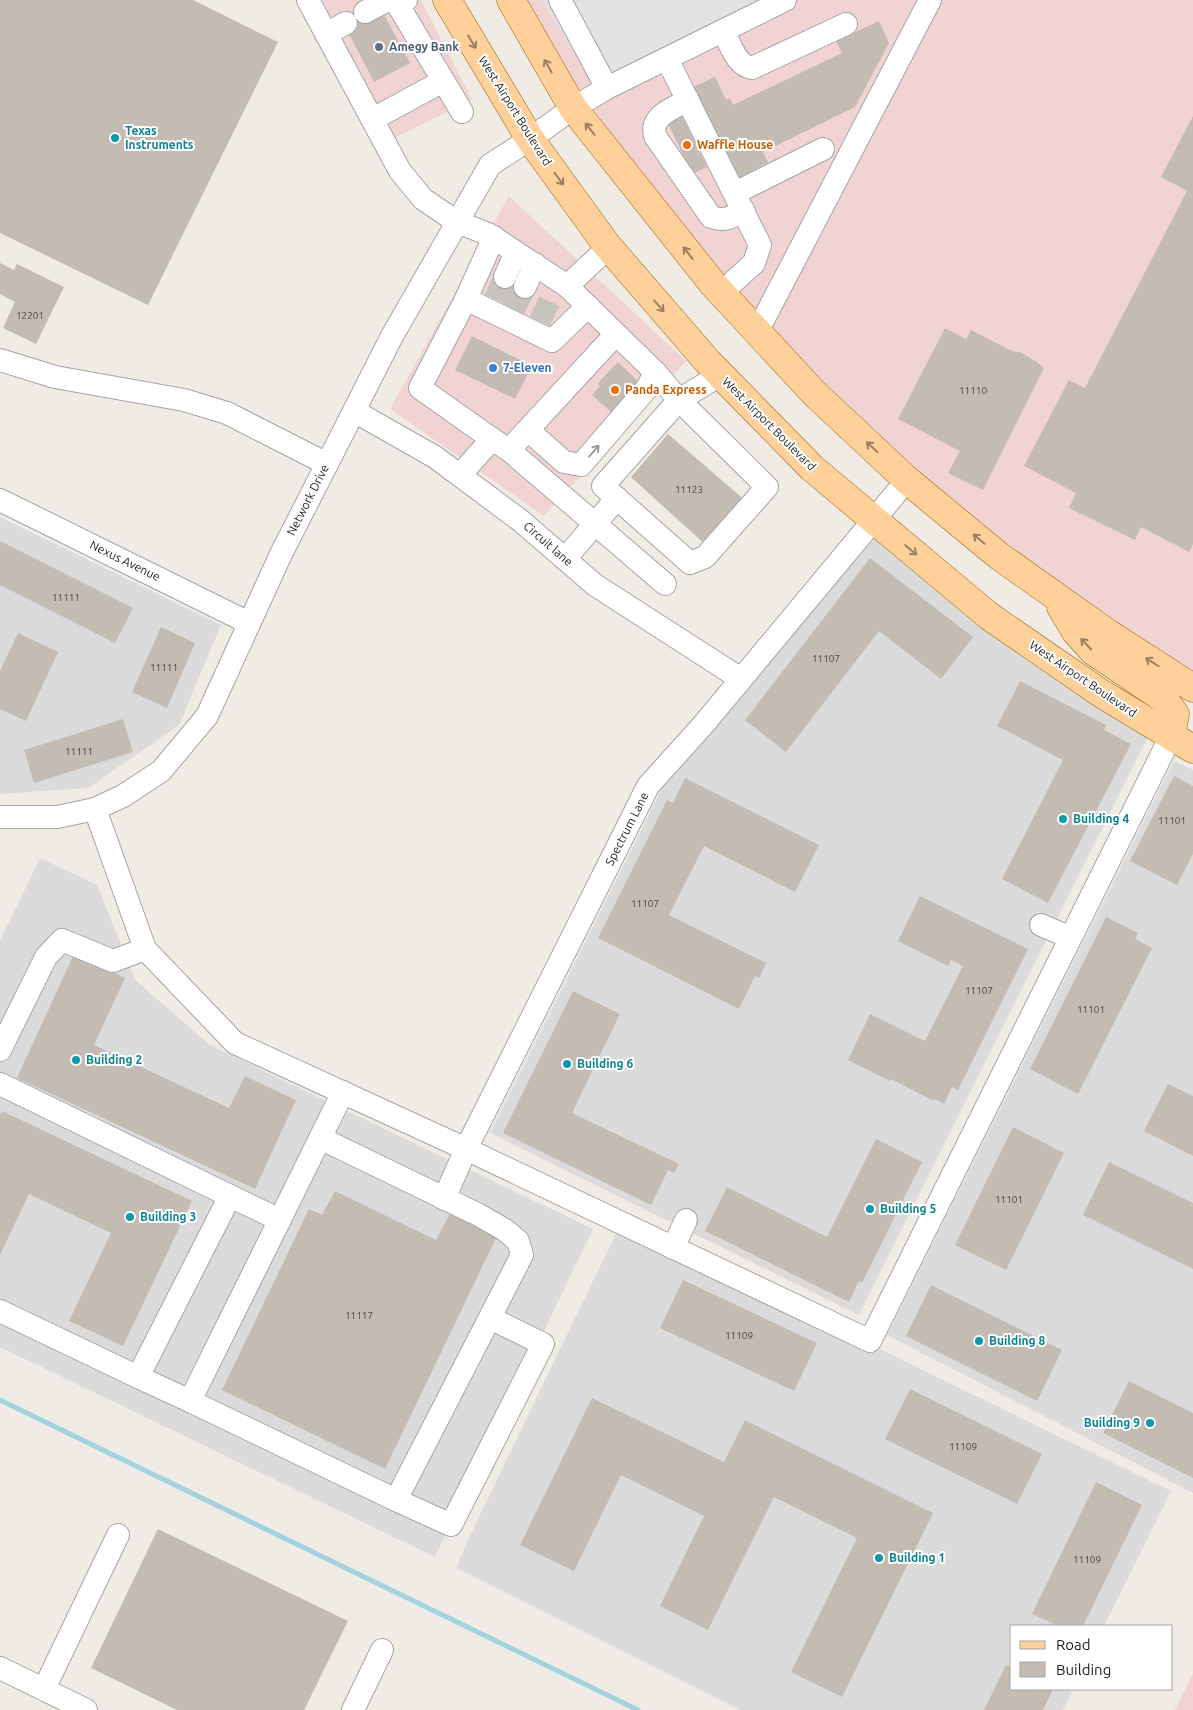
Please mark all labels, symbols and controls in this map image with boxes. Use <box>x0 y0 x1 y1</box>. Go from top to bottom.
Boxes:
one-way arrow <box>467 34 477 48</box>
place label: Amegy Bank <box>389 40 459 53</box>
marker: Amegy Bank <box>373 41 385 53</box>
street label: West Airport Boulevard <box>476 54 554 168</box>
one-way arrow <box>543 59 553 74</box>
one-way arrow <box>584 123 595 136</box>
place label: Texas Instruments <box>125 124 194 151</box>
marker: Texas Instruments <box>109 132 121 144</box>
place label: Waffle House <box>697 138 773 151</box>
marker: Waffle House <box>681 139 693 151</box>
one-way arrow <box>554 172 564 186</box>
one-way arrow <box>682 247 693 260</box>
one-way arrow <box>654 299 665 312</box>
house number: 12201 <box>16 310 44 321</box>
place label: 7-Eleven <box>503 361 552 374</box>
marker: 7-Eleven <box>487 362 499 374</box>
street label: West Airport Boulevard <box>720 374 819 473</box>
place label: Panda Express <box>625 383 707 396</box>
marker: Panda Express <box>609 384 621 396</box>
house number: 11110 <box>959 385 987 396</box>
one-way arrow <box>865 441 878 453</box>
one-way arrow <box>588 445 599 458</box>
street label: Network Drive <box>284 462 331 537</box>
house number: 11123 <box>675 484 703 495</box>
street label: Circuit lane <box>521 519 575 568</box>
one-way arrow <box>973 534 986 545</box>
street label: Nexus Avenue <box>88 538 162 583</box>
one-way arrow <box>904 545 917 556</box>
house number: 11111 <box>52 592 80 603</box>
one-way arrow <box>1080 637 1092 650</box>
street label: West Airport Boulevard <box>1027 638 1139 719</box>
house number: 11107 <box>812 653 840 664</box>
one-way arrow <box>1145 656 1159 666</box>
house number: 11111 <box>150 662 178 673</box>
house number: 11111 <box>65 746 93 757</box>
street label: Spectrum Lane <box>602 790 651 868</box>
place label: Building 4 <box>1073 812 1129 825</box>
marker: Building 4 <box>1057 813 1069 825</box>
house number: 11101 <box>1158 815 1186 826</box>
house number: 11107 <box>631 898 659 909</box>
house number: 11107 <box>965 985 993 996</box>
house number: 11101 <box>1077 1004 1105 1015</box>
place label: Building 2 <box>86 1053 142 1066</box>
marker: Building 2 <box>70 1054 82 1066</box>
place label: Building 6 <box>577 1057 633 1070</box>
marker: Building 6 <box>561 1058 573 1070</box>
house number: 11101 <box>995 1194 1023 1205</box>
place label: Building 5 <box>880 1202 936 1215</box>
marker: Building 5 <box>864 1203 876 1215</box>
place label: Building 3 <box>140 1210 196 1223</box>
marker: Building 3 <box>124 1211 136 1223</box>
house number: 11117 <box>345 1310 373 1321</box>
house number: 11109 <box>725 1330 753 1341</box>
place label: Building 8 <box>989 1334 1045 1347</box>
marker: Building 8 <box>973 1335 985 1347</box>
place label: Building 9 <box>1084 1416 1140 1429</box>
marker: Building 9 <box>1144 1417 1156 1429</box>
house number: 11109 <box>949 1441 977 1452</box>
place label: Building 1 <box>889 1551 945 1564</box>
marker: Building 1 <box>873 1552 885 1564</box>
house number: 11109 <box>1073 1554 1101 1565</box>
legend <box>1010 1625 1173 1690</box>
text: Road <box>1056 1636 1091 1653</box>
text: Building <box>1056 1661 1111 1678</box>

